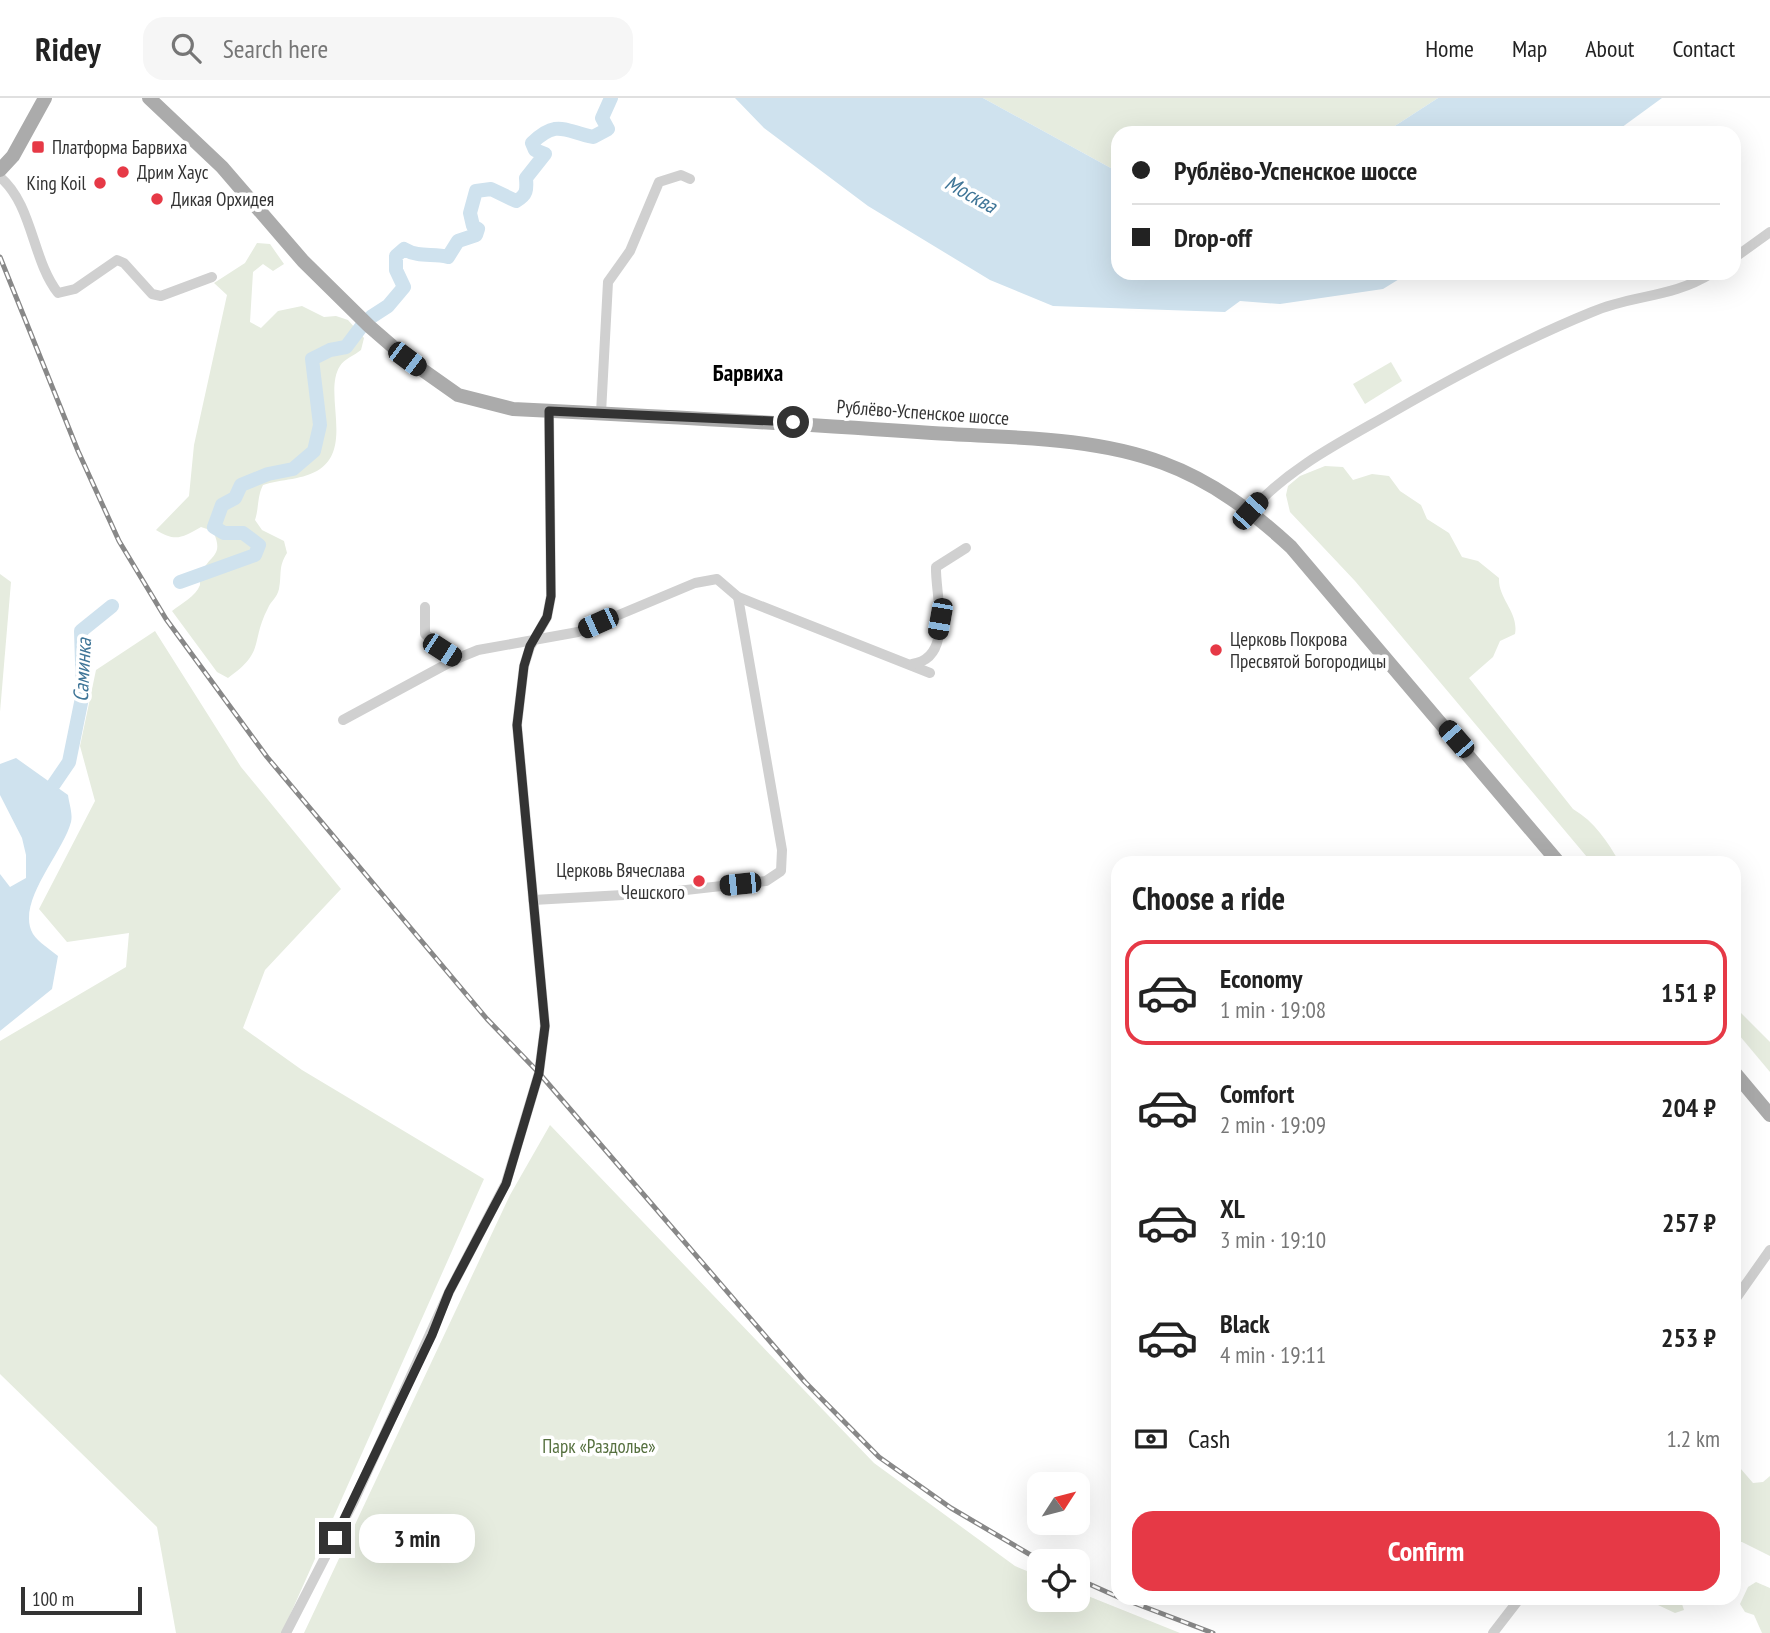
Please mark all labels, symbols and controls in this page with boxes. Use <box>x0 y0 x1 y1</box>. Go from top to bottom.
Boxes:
search box <box>143 17 633 80</box>
text: Ridey <box>35 27 101 70</box>
icon: search <box>167 29 205 67</box>
text: Search here <box>223 32 328 65</box>
text: Home <box>1425 33 1474 64</box>
text: Map <box>1512 33 1547 64</box>
text: About <box>1585 33 1634 64</box>
text: Contact <box>1672 33 1735 64</box>
place label: Платформа Барвиха <box>52 135 187 159</box>
marker: Платформа Барвиха <box>30 139 46 155</box>
text: Рублёво-Успенское шоссе <box>1174 154 1418 187</box>
place label: Дрим Хаус <box>137 160 209 184</box>
marker: Дрим Хаус <box>115 164 131 180</box>
water label: Москва <box>940 169 1003 220</box>
place label: King Koil <box>27 171 87 195</box>
marker: King Koil <box>92 175 108 191</box>
place label: Дикая Орхидея <box>171 187 274 211</box>
marker: Дикая Орхидея <box>149 191 165 207</box>
text: Drop-off <box>1174 221 1252 254</box>
car <box>384 338 431 380</box>
district label: Барвиха <box>713 358 783 387</box>
street label: Рублёво-Успенское шоссе <box>836 394 1010 430</box>
route start <box>777 406 809 438</box>
car <box>1229 488 1272 534</box>
car <box>927 596 954 642</box>
car <box>575 605 622 641</box>
place label: Церковь Покрова Пресвятой Богородицы <box>1230 627 1386 673</box>
car <box>419 630 466 670</box>
water label: Саминка <box>67 636 97 703</box>
marker: Церковь Покрова Пресвятой Богородицы <box>1208 642 1224 658</box>
car <box>1435 716 1478 762</box>
place label: Церковь Вячеслава Чешского <box>556 858 685 904</box>
car <box>719 871 762 897</box>
marker: Церковь Вячеслава Чешского <box>691 873 707 889</box>
text: Choose a ride <box>1132 877 1285 919</box>
icon: car <box>1136 961 1199 1024</box>
text: Economy <box>1220 962 1302 995</box>
text: 151 ₽ <box>1661 976 1716 1009</box>
text: 1 min · 19:08 <box>1220 995 1326 1024</box>
icon: car <box>1136 1076 1199 1139</box>
text: Comfort <box>1220 1077 1294 1110</box>
text: 204 ₽ <box>1661 1091 1716 1124</box>
text: 2 min · 19:09 <box>1220 1110 1326 1139</box>
icon: car <box>1136 1191 1199 1254</box>
text: XL <box>1220 1192 1245 1225</box>
text: 257 ₽ <box>1662 1206 1716 1239</box>
text: 3 min · 19:10 <box>1220 1225 1326 1254</box>
icon: car <box>1136 1306 1199 1369</box>
text: Black <box>1220 1307 1270 1340</box>
text: 253 ₽ <box>1661 1321 1716 1354</box>
text: 4 min · 19:11 <box>1220 1340 1326 1369</box>
icon: cash <box>1132 1420 1170 1458</box>
text: Cash <box>1188 1422 1230 1455</box>
text: 1.2 km <box>1666 1424 1720 1453</box>
park label: Парк «Раздолье» <box>542 1434 656 1458</box>
north arrow <box>1027 1472 1090 1535</box>
map controls <box>1027 1472 1090 1612</box>
button: Confirm <box>1132 1511 1720 1591</box>
callout: 3 min <box>360 1514 475 1562</box>
route end <box>319 1522 351 1554</box>
text: 3 min <box>394 1524 440 1553</box>
button: locate <box>1027 1549 1090 1612</box>
scale bar <box>21 1584 142 1616</box>
text: 100 m <box>32 1587 74 1611</box>

